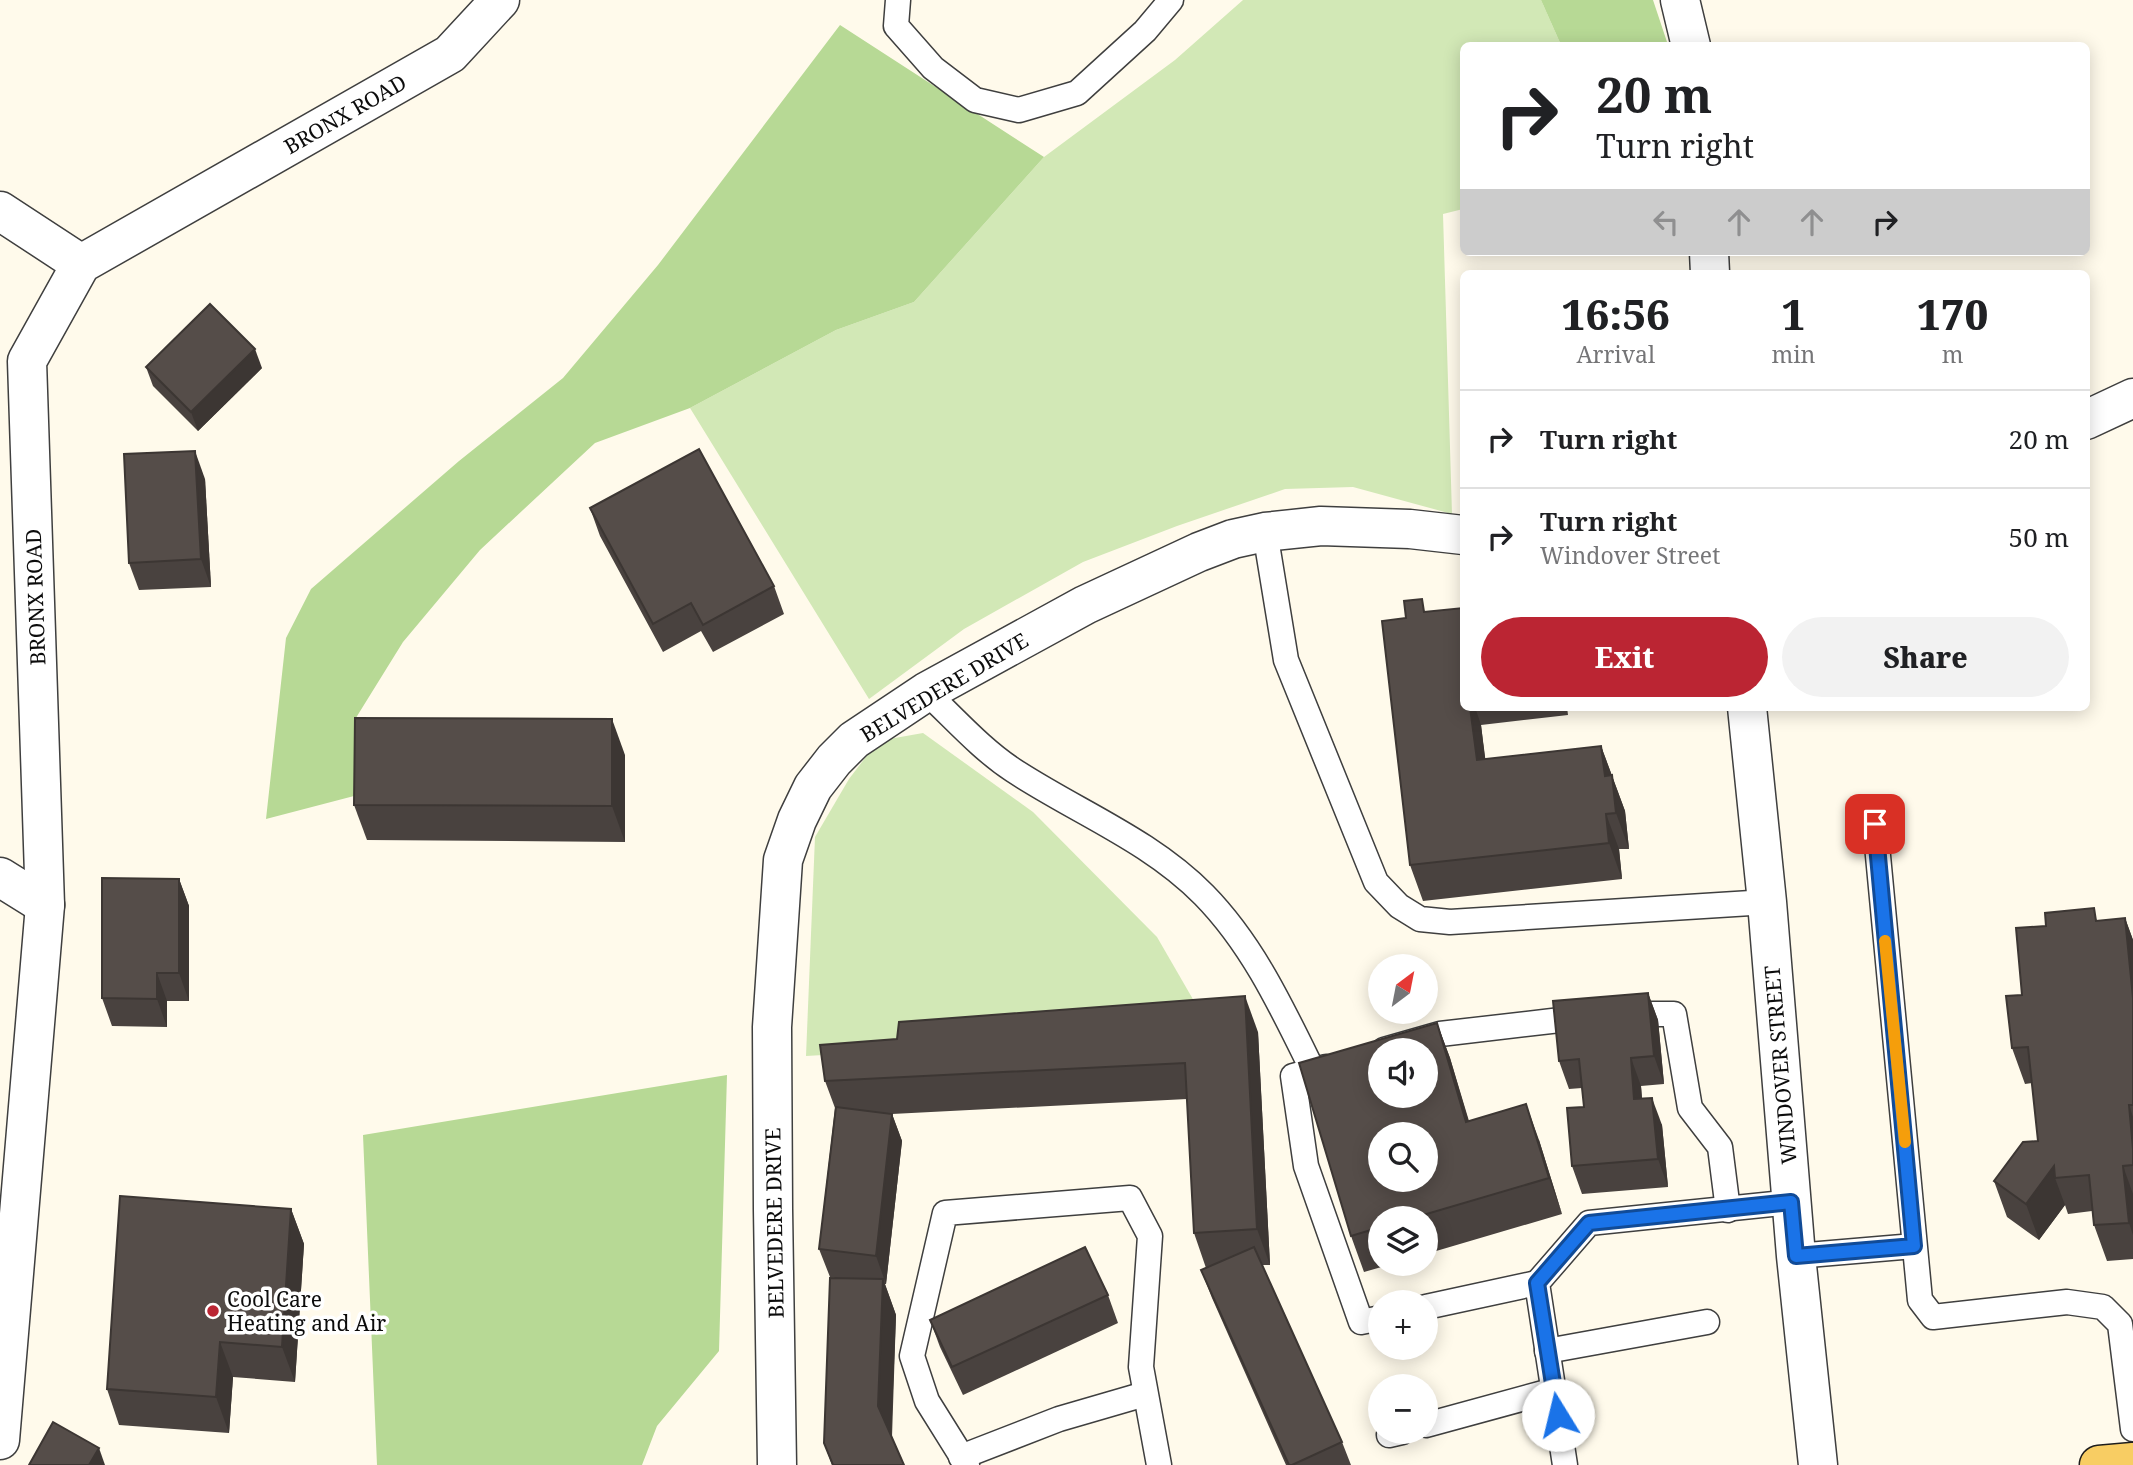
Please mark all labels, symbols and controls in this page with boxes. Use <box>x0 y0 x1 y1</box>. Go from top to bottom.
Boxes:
text: 20 m <box>1596 61 1712 127</box>
street label: BRONX ROAD <box>279 68 411 160</box>
icon: right <box>1481 70 1572 161</box>
text: Turn right <box>1596 124 1754 167</box>
icon: left <box>1647 203 1685 241</box>
icon: ahead <box>1720 203 1758 241</box>
icon: ahead <box>1793 203 1831 241</box>
icon: right <box>1866 203 1904 241</box>
text: 16:56 <box>1562 285 1670 342</box>
text: 1 <box>1782 285 1805 342</box>
text: 170 <box>1917 285 1988 342</box>
text: Arrival <box>1576 338 1655 370</box>
text: min <box>1771 338 1815 370</box>
text: m <box>1942 338 1964 370</box>
icon: right <box>1481 420 1519 458</box>
text: Turn right <box>1540 421 1677 457</box>
text: 20 m <box>2009 421 2069 457</box>
text: Turn right <box>1540 503 1677 539</box>
icon: right <box>1481 518 1519 556</box>
text: 50 m <box>2009 519 2069 555</box>
street label: BRONX ROAD <box>19 528 51 666</box>
text: Windover Street <box>1540 539 1720 571</box>
button: Exit <box>1481 617 1768 697</box>
button: Share <box>1782 617 2069 697</box>
street label: BELVEDERE DRIVE <box>855 626 1033 748</box>
pin <box>1845 794 1905 854</box>
icon: arrive <box>1856 805 1894 843</box>
north arrow <box>1368 954 1438 1024</box>
map controls <box>1368 954 1438 1444</box>
street label: WINDOVER STREET <box>1757 964 1803 1166</box>
button: sound <box>1368 1038 1438 1108</box>
button: search <box>1368 1122 1438 1192</box>
street label: BELVEDERE DRIVE <box>758 1127 790 1319</box>
button: layers <box>1368 1206 1438 1276</box>
place label: Cool Care Heating and Air <box>227 1285 386 1337</box>
button: + <box>1368 1290 1438 1360</box>
marker: Cool Care Heating and Air <box>205 1303 221 1319</box>
button: − <box>1368 1374 1438 1444</box>
position arrow <box>1521 1378 1595 1452</box>

